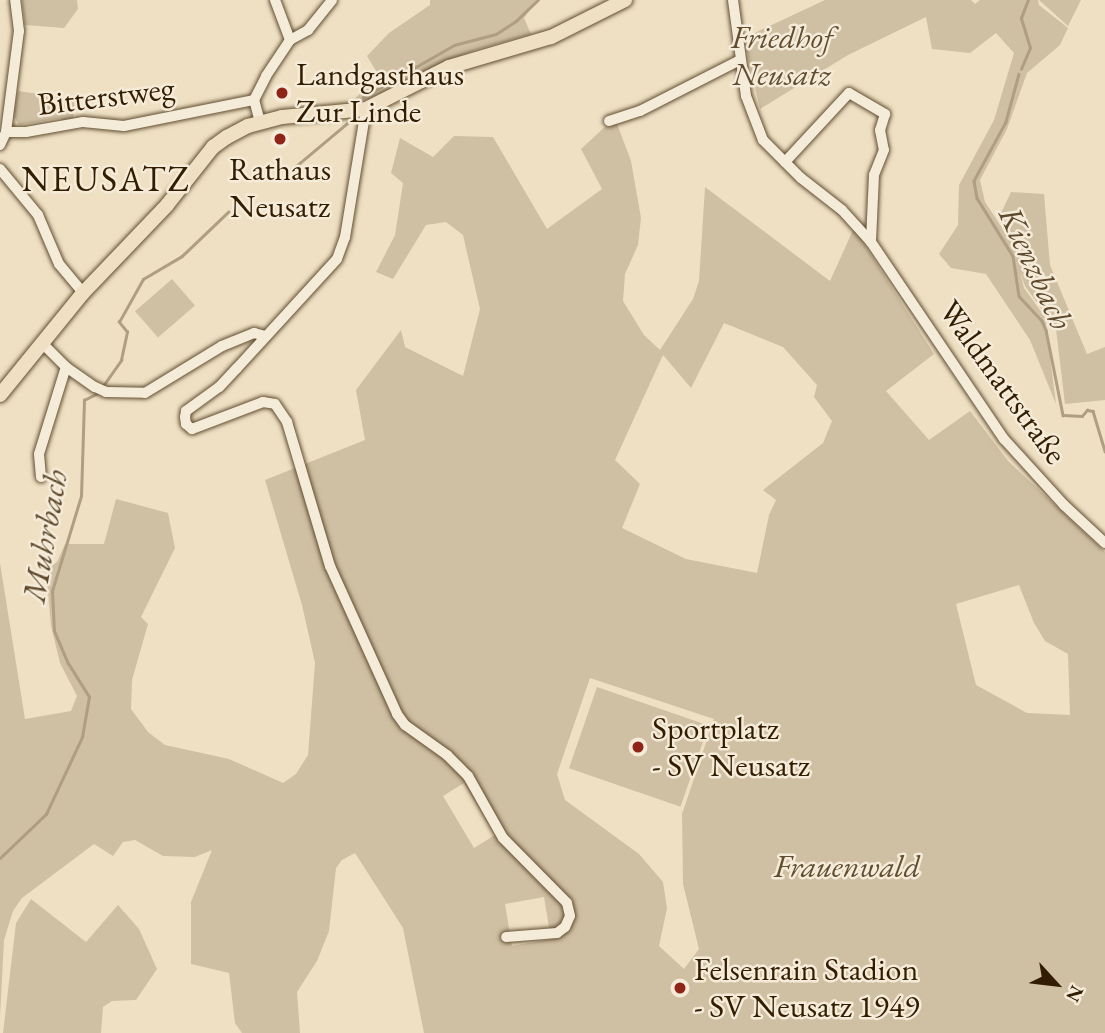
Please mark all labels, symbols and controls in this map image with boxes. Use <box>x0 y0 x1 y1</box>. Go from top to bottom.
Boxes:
park label: Friedhof Neusatz <box>731 19 833 94</box>
place label: Landgasthaus Zur Linde <box>296 56 464 131</box>
street label: Bitterstweg <box>35 69 177 123</box>
marker: Landgasthaus Zur Linde <box>274 85 290 101</box>
marker: Rathaus Neusatz <box>272 131 288 147</box>
place label: Rathaus Neusatz <box>229 151 331 226</box>
district label: NEUSATZ <box>22 158 190 200</box>
water label: Kienzbach <box>990 200 1082 336</box>
street label: Waldmattstraße <box>931 293 1075 471</box>
water label: Muhrbach <box>14 467 76 605</box>
place label: Sportplatz - SV Neusatz <box>652 710 810 785</box>
marker: Sportplatz - SV Neusatz <box>630 739 646 755</box>
park label: Frauenwald <box>774 847 920 885</box>
north arrow <box>1021 949 1091 1019</box>
place label: Felsenrain Stadion - SV Neusatz 1949 <box>694 951 920 1026</box>
marker: Felsenrain Stadion - SV Neusatz 1949 <box>672 980 688 996</box>
text: N <box>1061 981 1090 1006</box>

